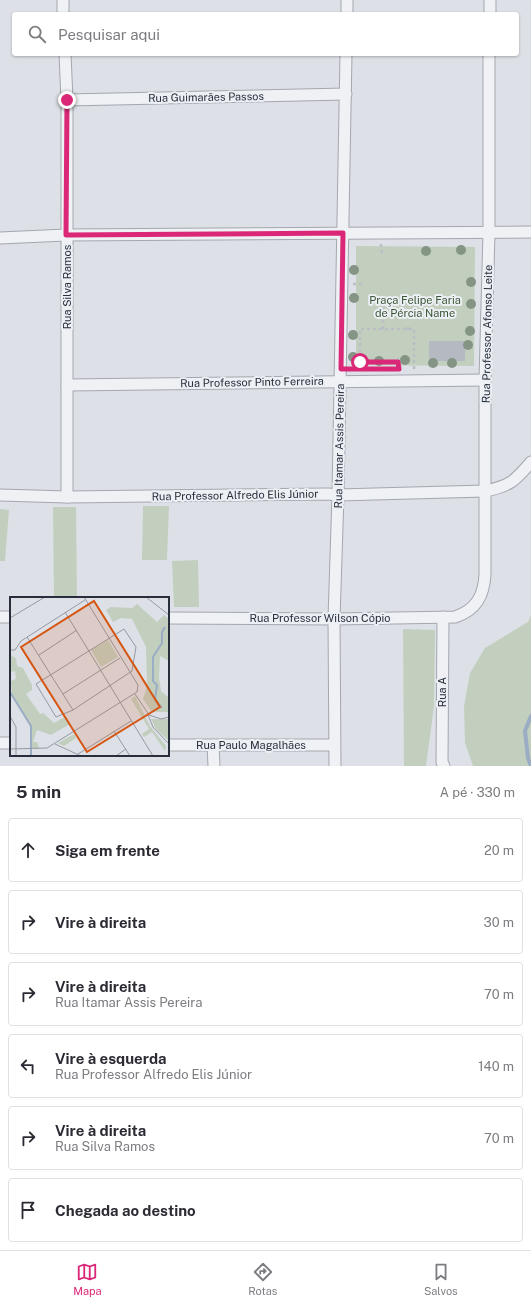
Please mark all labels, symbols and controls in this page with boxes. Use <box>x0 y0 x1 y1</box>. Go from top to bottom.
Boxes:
search box <box>12 12 519 56</box>
icon: search <box>26 23 48 45</box>
text: Pesquisar aqui <box>58 26 160 43</box>
street label: Rua Guimarães Passos <box>148 90 264 104</box>
route end <box>58 91 76 109</box>
street label: Rua Silva Ramos <box>61 244 73 329</box>
street label: Rua Professor Afonso Leite <box>480 265 494 403</box>
park label: Praça Felipe Faria de Pércia Name <box>369 294 461 319</box>
route start <box>351 353 369 371</box>
street label: Rua Professor Pinto Ferreira <box>180 375 324 389</box>
street label: Rua Itamar Assis Pereira <box>332 384 346 508</box>
street label: Rua Professor Alfredo Elis Júnior <box>152 488 318 502</box>
inset map <box>10 597 169 756</box>
street label: Rua Professor Wilson Cópio <box>250 612 390 624</box>
street label: Rua A <box>436 677 448 707</box>
street label: Rua Paulo Magalhães <box>196 739 306 751</box>
text: 5 min <box>16 782 61 802</box>
text: A pé · 330 m <box>440 785 515 800</box>
icon: ahead <box>17 839 39 861</box>
text: Siga em frente <box>55 842 160 859</box>
text: 20 m <box>484 843 514 858</box>
icon: right <box>17 911 39 933</box>
text: Vire à direita <box>55 914 146 931</box>
text: 30 m <box>484 915 514 930</box>
text: Vire à direita <box>55 978 146 995</box>
icon: right <box>17 983 39 1005</box>
text: 70 m <box>484 987 514 1002</box>
text: Rua Itamar Assis Pereira <box>55 995 202 1010</box>
text: Vire à esquerda <box>55 1050 167 1067</box>
icon: left <box>17 1055 39 1077</box>
text: 140 m <box>478 1059 514 1074</box>
text: Rua Professor Alfredo Elis Júnior <box>55 1067 252 1082</box>
text: Vire à direita <box>55 1122 146 1139</box>
icon: right <box>17 1127 39 1149</box>
text: 70 m <box>484 1131 514 1146</box>
text: Rua Silva Ramos <box>55 1139 155 1154</box>
icon: arrive <box>17 1199 39 1221</box>
text: Chegada ao destino <box>55 1202 196 1219</box>
tab: Mapa <box>73 1261 102 1297</box>
tab: Rotas <box>248 1261 277 1297</box>
tab: Salvos <box>424 1261 458 1297</box>

